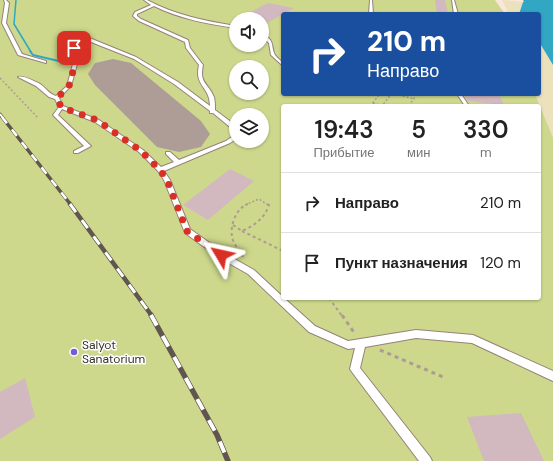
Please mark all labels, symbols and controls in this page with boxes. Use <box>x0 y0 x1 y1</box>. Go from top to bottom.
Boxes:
map controls <box>229 12 269 148</box>
button: sound <box>229 12 269 52</box>
text: 210 m <box>367 23 446 60</box>
icon: right <box>301 28 353 80</box>
pin <box>57 31 91 65</box>
icon: arrive <box>63 37 85 59</box>
text: Направо <box>367 59 439 83</box>
button: search <box>229 60 269 100</box>
button: layers <box>229 108 269 148</box>
text: 19:43 <box>315 114 374 145</box>
text: 5 <box>411 114 426 145</box>
text: 330 <box>463 114 508 145</box>
text: Прибытие <box>314 144 375 161</box>
text: мин <box>407 144 430 161</box>
text: m <box>480 144 492 161</box>
icon: right <box>301 192 323 214</box>
text: Направо <box>335 193 399 213</box>
text: 210 m <box>480 193 521 213</box>
position arrow <box>200 234 242 276</box>
icon: arrive <box>301 252 323 274</box>
text: Пункт назначения <box>335 253 468 273</box>
text: 120 m <box>480 253 521 273</box>
place label: Salyot Sanatorium <box>82 337 145 367</box>
marker: Salyot Sanatorium <box>69 347 79 357</box>

